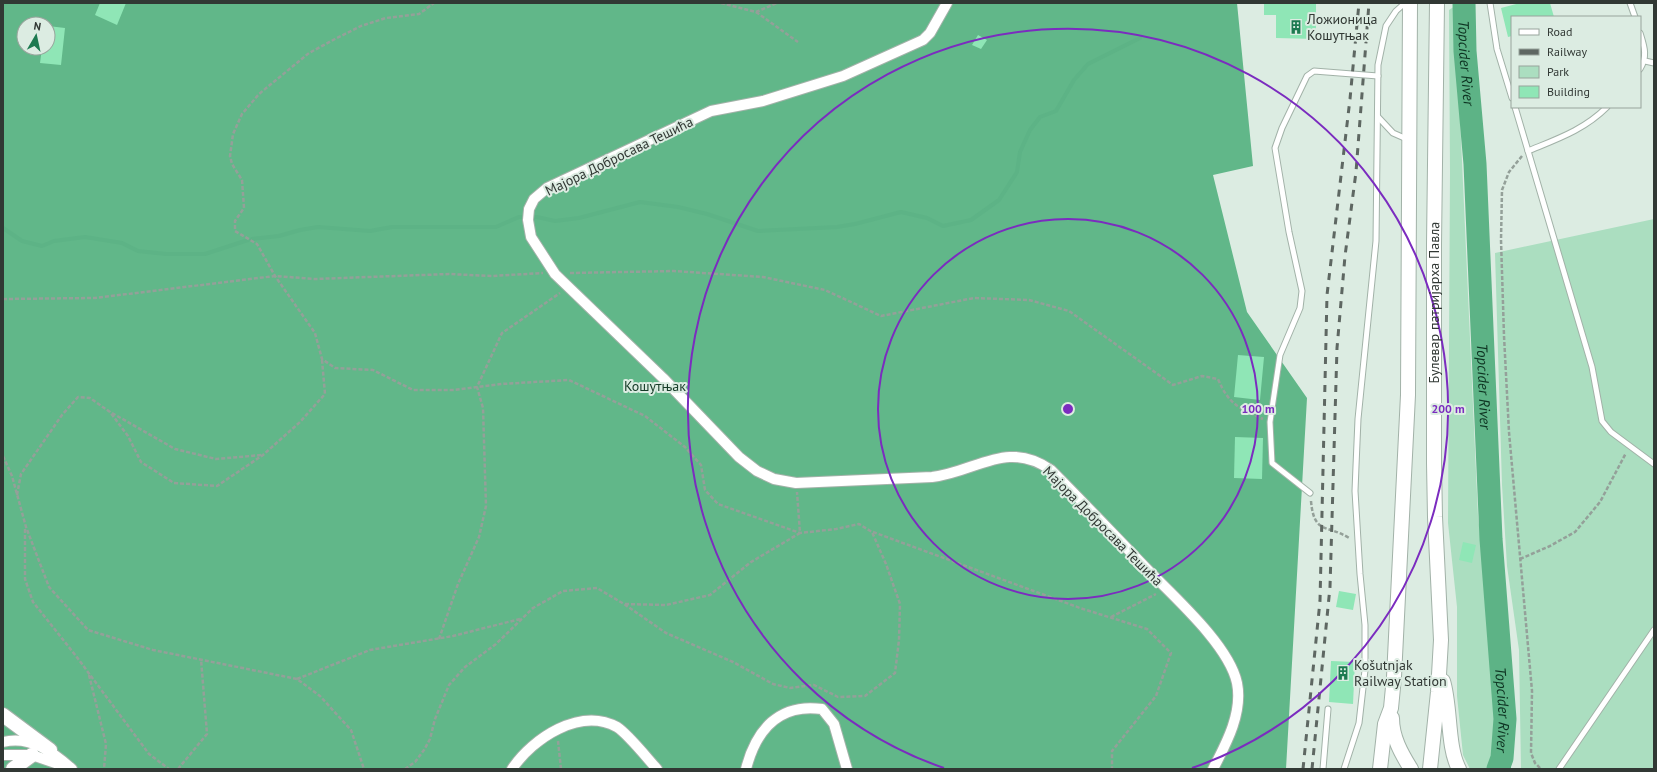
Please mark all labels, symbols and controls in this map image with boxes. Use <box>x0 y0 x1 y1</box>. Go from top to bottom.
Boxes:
place label: Ложионица Кошутњак <box>1306 10 1377 44</box>
north arrow <box>16 16 56 56</box>
legend <box>1511 16 1641 108</box>
text: N <box>33 19 42 34</box>
building icon: Ложионица Кошутњак <box>1288 19 1304 35</box>
water label: Topcider River <box>1455 20 1479 108</box>
text: Road <box>1547 24 1572 39</box>
text: Railway <box>1547 44 1587 59</box>
text: Park <box>1547 64 1569 79</box>
text: Building <box>1547 84 1590 99</box>
street label: Мајора Добросава Тешића <box>542 112 696 200</box>
street label: Булевар патријарха Павла <box>1425 222 1443 384</box>
water label: Topcider River <box>1473 343 1496 431</box>
park label: Кошутњак <box>624 377 686 395</box>
text: 100 m <box>1241 401 1275 416</box>
text: 200 m <box>1431 401 1465 416</box>
centre of rings <box>1061 402 1075 416</box>
street label: Мајора Добросава Тешића <box>1039 462 1167 590</box>
place label: Košutnjak Railway Station <box>1354 656 1447 690</box>
building icon: Košutnjak Railway Station <box>1335 665 1351 681</box>
water label: Topcider River <box>1491 666 1515 754</box>

